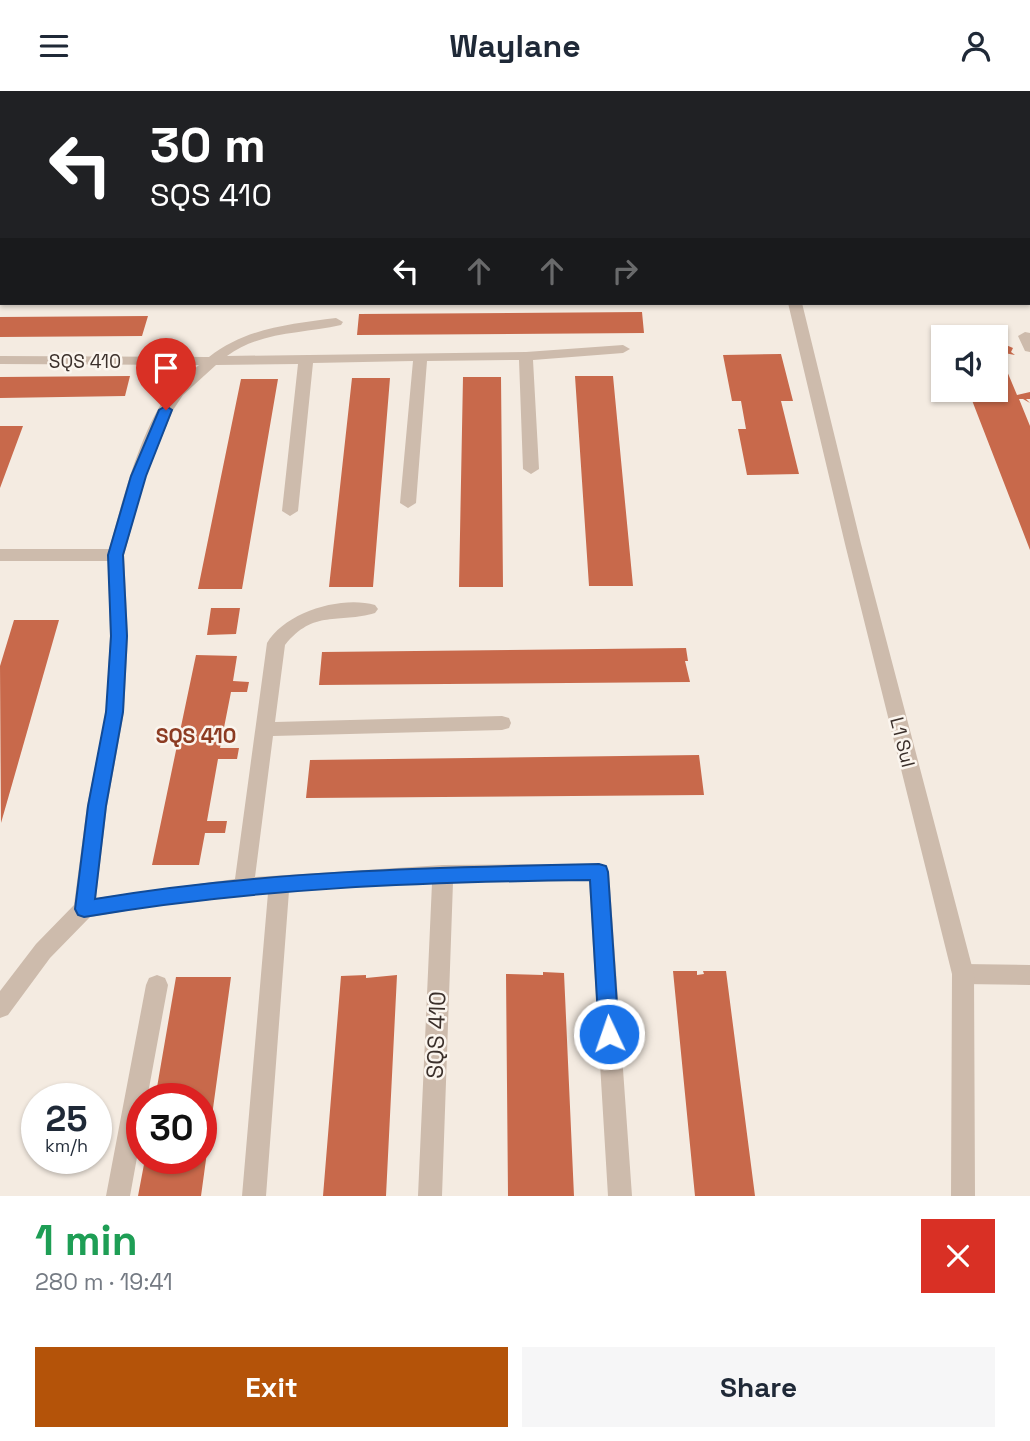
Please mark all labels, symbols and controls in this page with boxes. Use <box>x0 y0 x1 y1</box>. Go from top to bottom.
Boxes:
text: Waylane <box>449 26 581 66</box>
icon: menu <box>35 27 73 65</box>
icon: person <box>957 27 995 65</box>
text: 30 m <box>150 114 266 176</box>
icon: left <box>35 119 126 210</box>
text: SQS 410 <box>150 175 272 215</box>
icon: left <box>387 252 425 290</box>
icon: ahead <box>460 252 498 290</box>
icon: ahead <box>533 252 571 290</box>
icon: right <box>606 252 644 290</box>
map controls <box>931 325 1008 402</box>
button: sound <box>931 325 1008 402</box>
pin <box>136 338 196 410</box>
street label: SQS 410 <box>49 349 121 374</box>
icon: arrive <box>147 349 185 387</box>
street label: L1 Sul <box>884 714 921 770</box>
district label: SQS 410 <box>156 722 236 749</box>
street label: SQS 410 <box>419 991 453 1079</box>
position arrow <box>572 997 646 1071</box>
speed limit sign: 30 <box>126 1083 217 1174</box>
text: 25 <box>46 1097 87 1141</box>
text: km/h <box>45 1134 88 1157</box>
text: 1 min <box>35 1214 138 1267</box>
button: close <box>921 1219 995 1293</box>
text: 280 m · 19:41 <box>35 1267 173 1297</box>
button: Exit <box>35 1347 508 1427</box>
button: Share <box>522 1347 995 1427</box>

